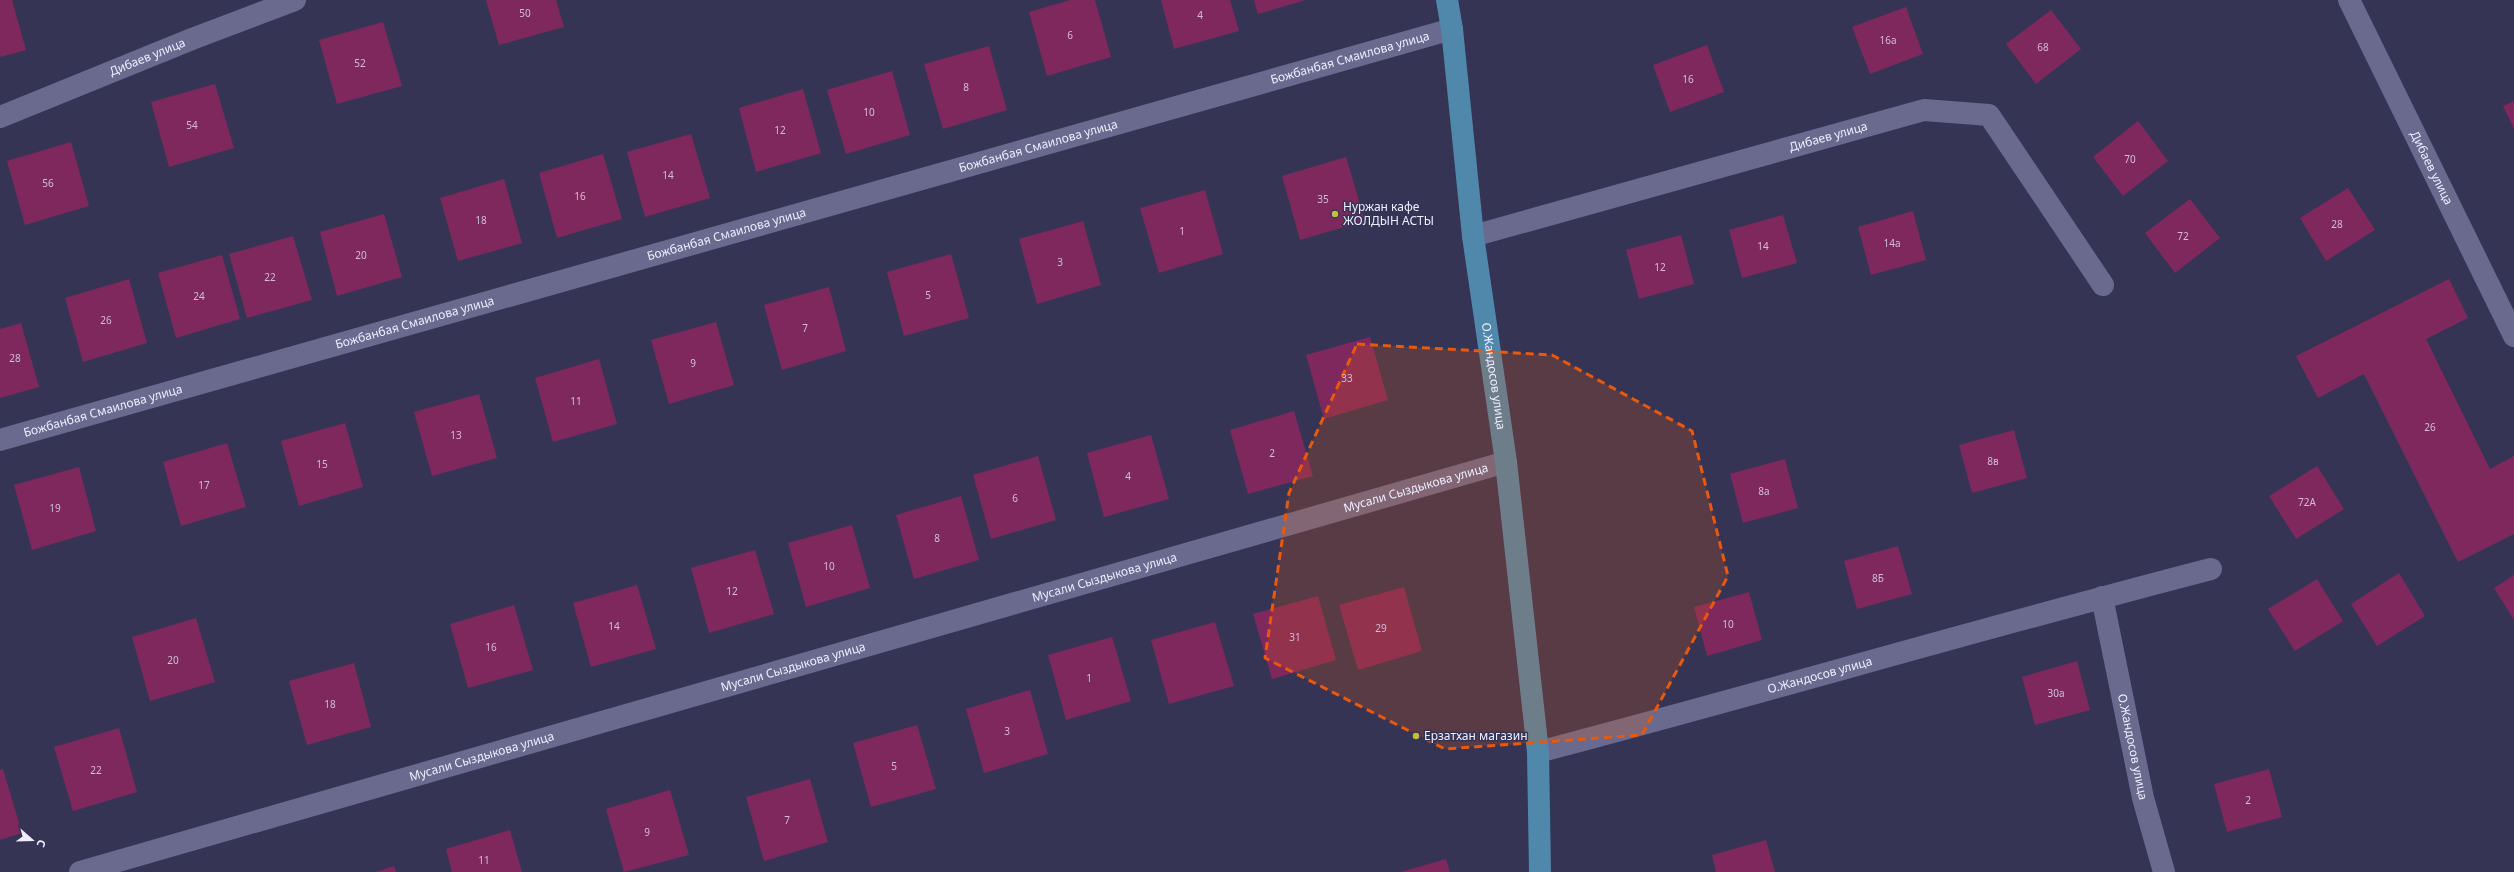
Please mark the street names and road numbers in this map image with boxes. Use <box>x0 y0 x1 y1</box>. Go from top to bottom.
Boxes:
street label: Божбанбая Смаилова улица <box>1268 27 1431 88</box>
street label: Дибаев улица <box>107 34 188 80</box>
street label: Божбанбая Смаилова улица <box>957 115 1119 176</box>
street label: Дибаев улица <box>1787 117 1869 155</box>
street label: Дибаев улица <box>2406 128 2457 208</box>
street label: Божбанбая Смаилова улица <box>645 203 808 264</box>
street label: Божбанбая Смаилова улица <box>333 292 496 353</box>
street label: О.Жандосов улица <box>1478 321 1510 431</box>
street label: Божбанбая Смаилова улица <box>21 380 184 441</box>
street label: Мусали Сыздыкова улица <box>1341 459 1490 516</box>
street label: Мусали Сыздыкова улица <box>1030 548 1179 606</box>
street label: Мусали Сыздыкова улица <box>719 638 867 695</box>
street label: О.Жандосов улица <box>1765 652 1874 697</box>
street label: О.Жандосов улица <box>2114 692 2152 801</box>
street label: Мусали Сыздыкова улица <box>407 727 556 785</box>

